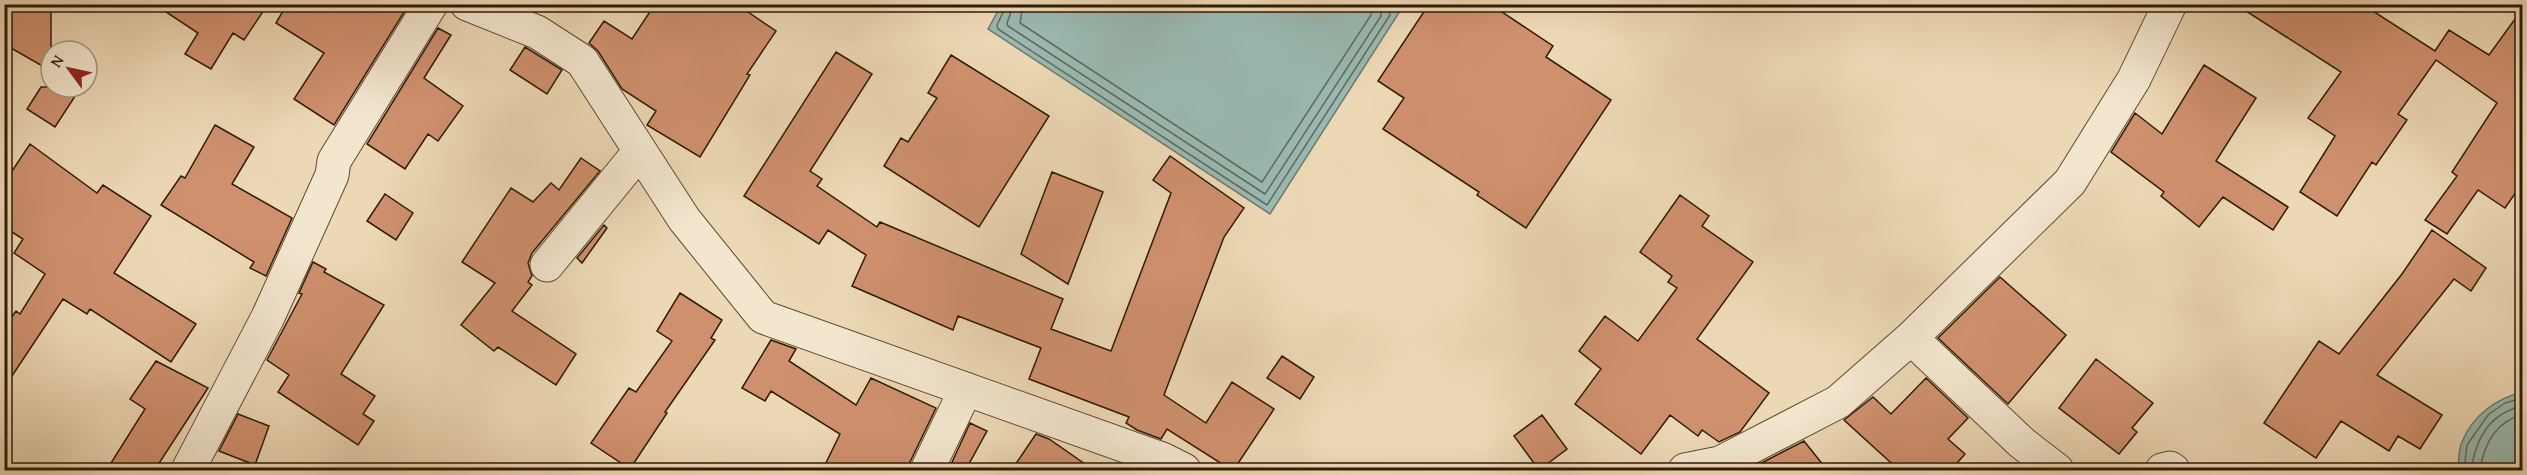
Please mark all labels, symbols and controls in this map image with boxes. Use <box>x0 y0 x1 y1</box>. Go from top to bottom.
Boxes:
north arrow <box>39 39 99 99</box>
text: N <box>43 50 70 72</box>

